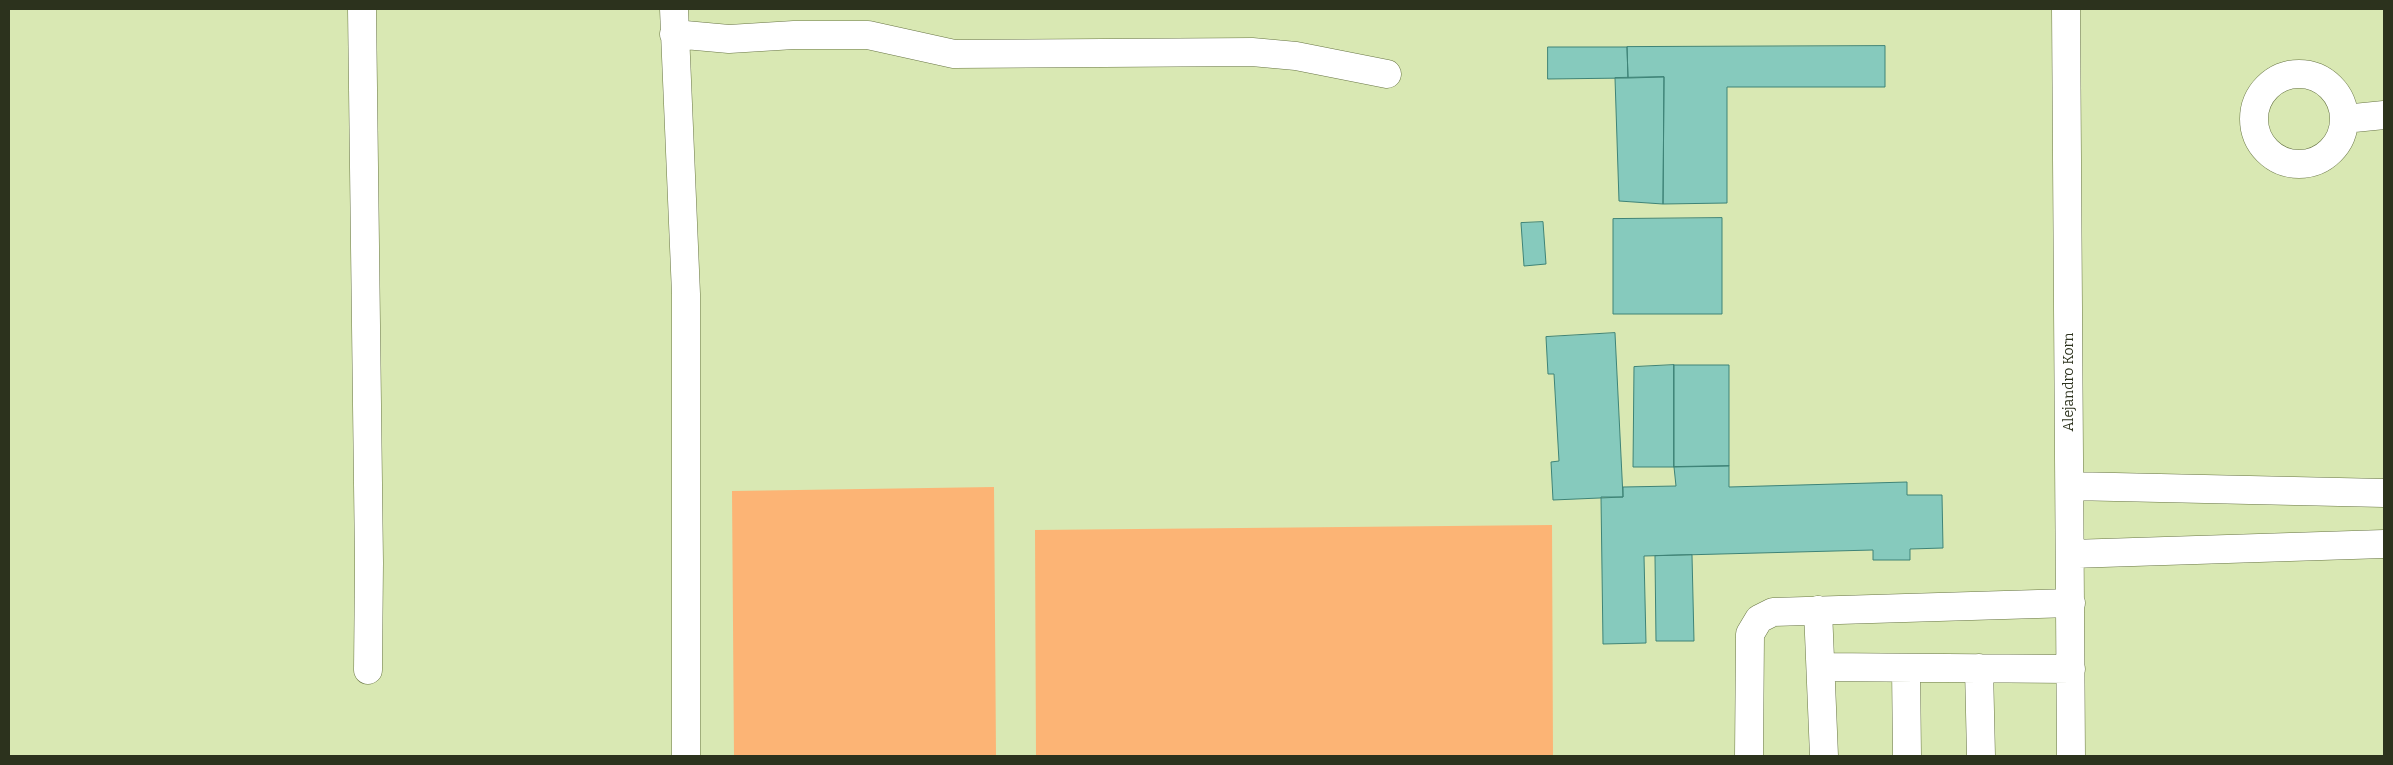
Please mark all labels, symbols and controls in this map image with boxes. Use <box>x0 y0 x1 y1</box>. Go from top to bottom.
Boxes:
street label: Alejandro Korn <box>2061 333 2077 431</box>

